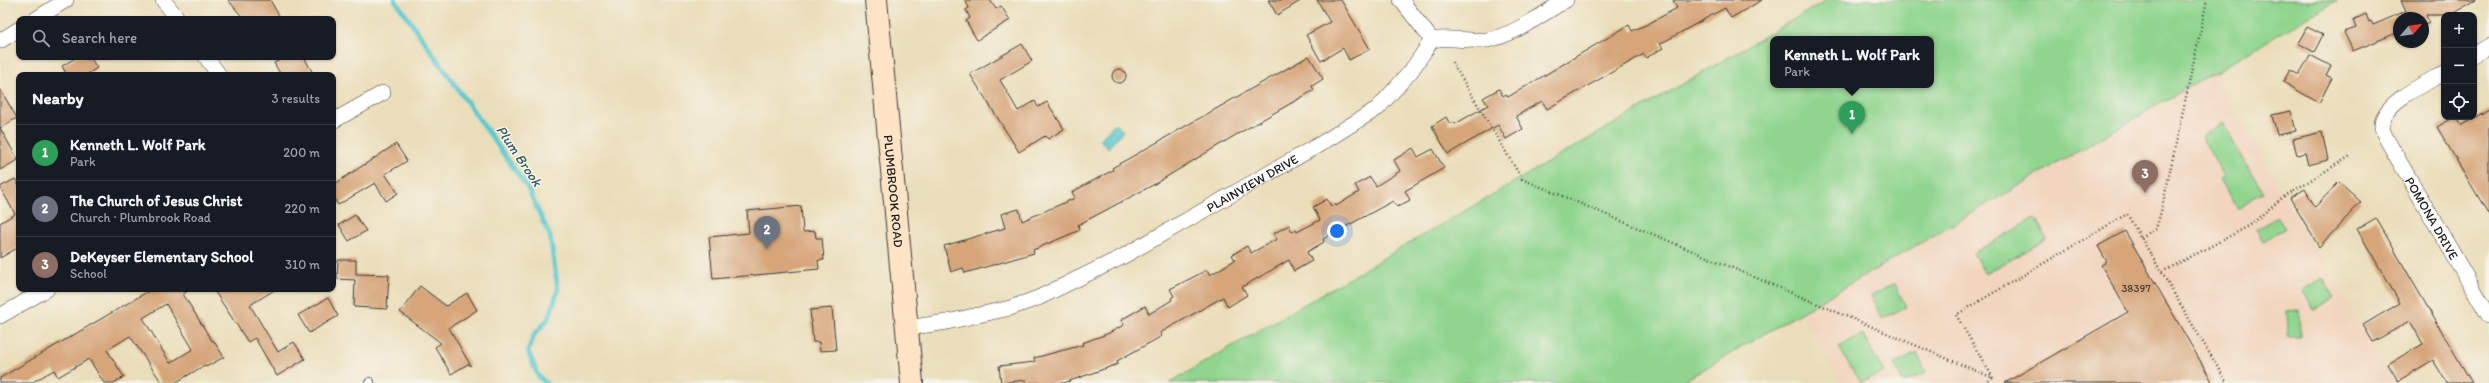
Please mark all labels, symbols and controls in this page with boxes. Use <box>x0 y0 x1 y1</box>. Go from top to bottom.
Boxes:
north arrow <box>2393 12 2429 48</box>
map controls <box>2441 12 2477 120</box>
button: + <box>2441 12 2477 48</box>
search box <box>16 16 336 60</box>
icon: search <box>30 27 52 49</box>
text: Search here <box>62 29 137 47</box>
popup <box>1770 36 1934 88</box>
text: Kenneth L. Wolf Park <box>1784 46 1920 64</box>
button: − <box>2441 48 2477 84</box>
text: Park <box>1784 64 1810 79</box>
button: locate <box>2441 84 2477 120</box>
text: Nearby <box>32 88 84 108</box>
text: 3 results <box>271 91 320 106</box>
pin: 1 <box>1839 101 1865 134</box>
water label: Plum Brook <box>492 122 546 190</box>
street label: PLUMBROOK ROAD <box>881 134 907 248</box>
text: Kenneth L. Wolf Park <box>70 136 206 154</box>
text: 1 <box>42 145 48 160</box>
text: 200 m <box>283 145 320 160</box>
street label: PLAINVIEW DRIVE <box>1204 151 1301 215</box>
text: Park <box>70 154 96 169</box>
pin: 3 <box>2132 160 2158 193</box>
street label: POMONA DRIVE <box>2402 174 2462 262</box>
text: The Church of Jesus Christ <box>70 192 242 210</box>
text: 2 <box>42 201 48 216</box>
text: 220 m <box>284 201 320 216</box>
text: Church · Plumbrook Road <box>70 210 211 225</box>
pin: 2 <box>754 216 780 249</box>
your location <box>1327 221 1347 241</box>
text: DeKeyser Elementary School <box>70 248 253 266</box>
text: 3 <box>41 257 49 272</box>
text: 310 m <box>285 257 320 272</box>
text: School <box>70 266 107 281</box>
house number: 38397 <box>2121 282 2151 295</box>

